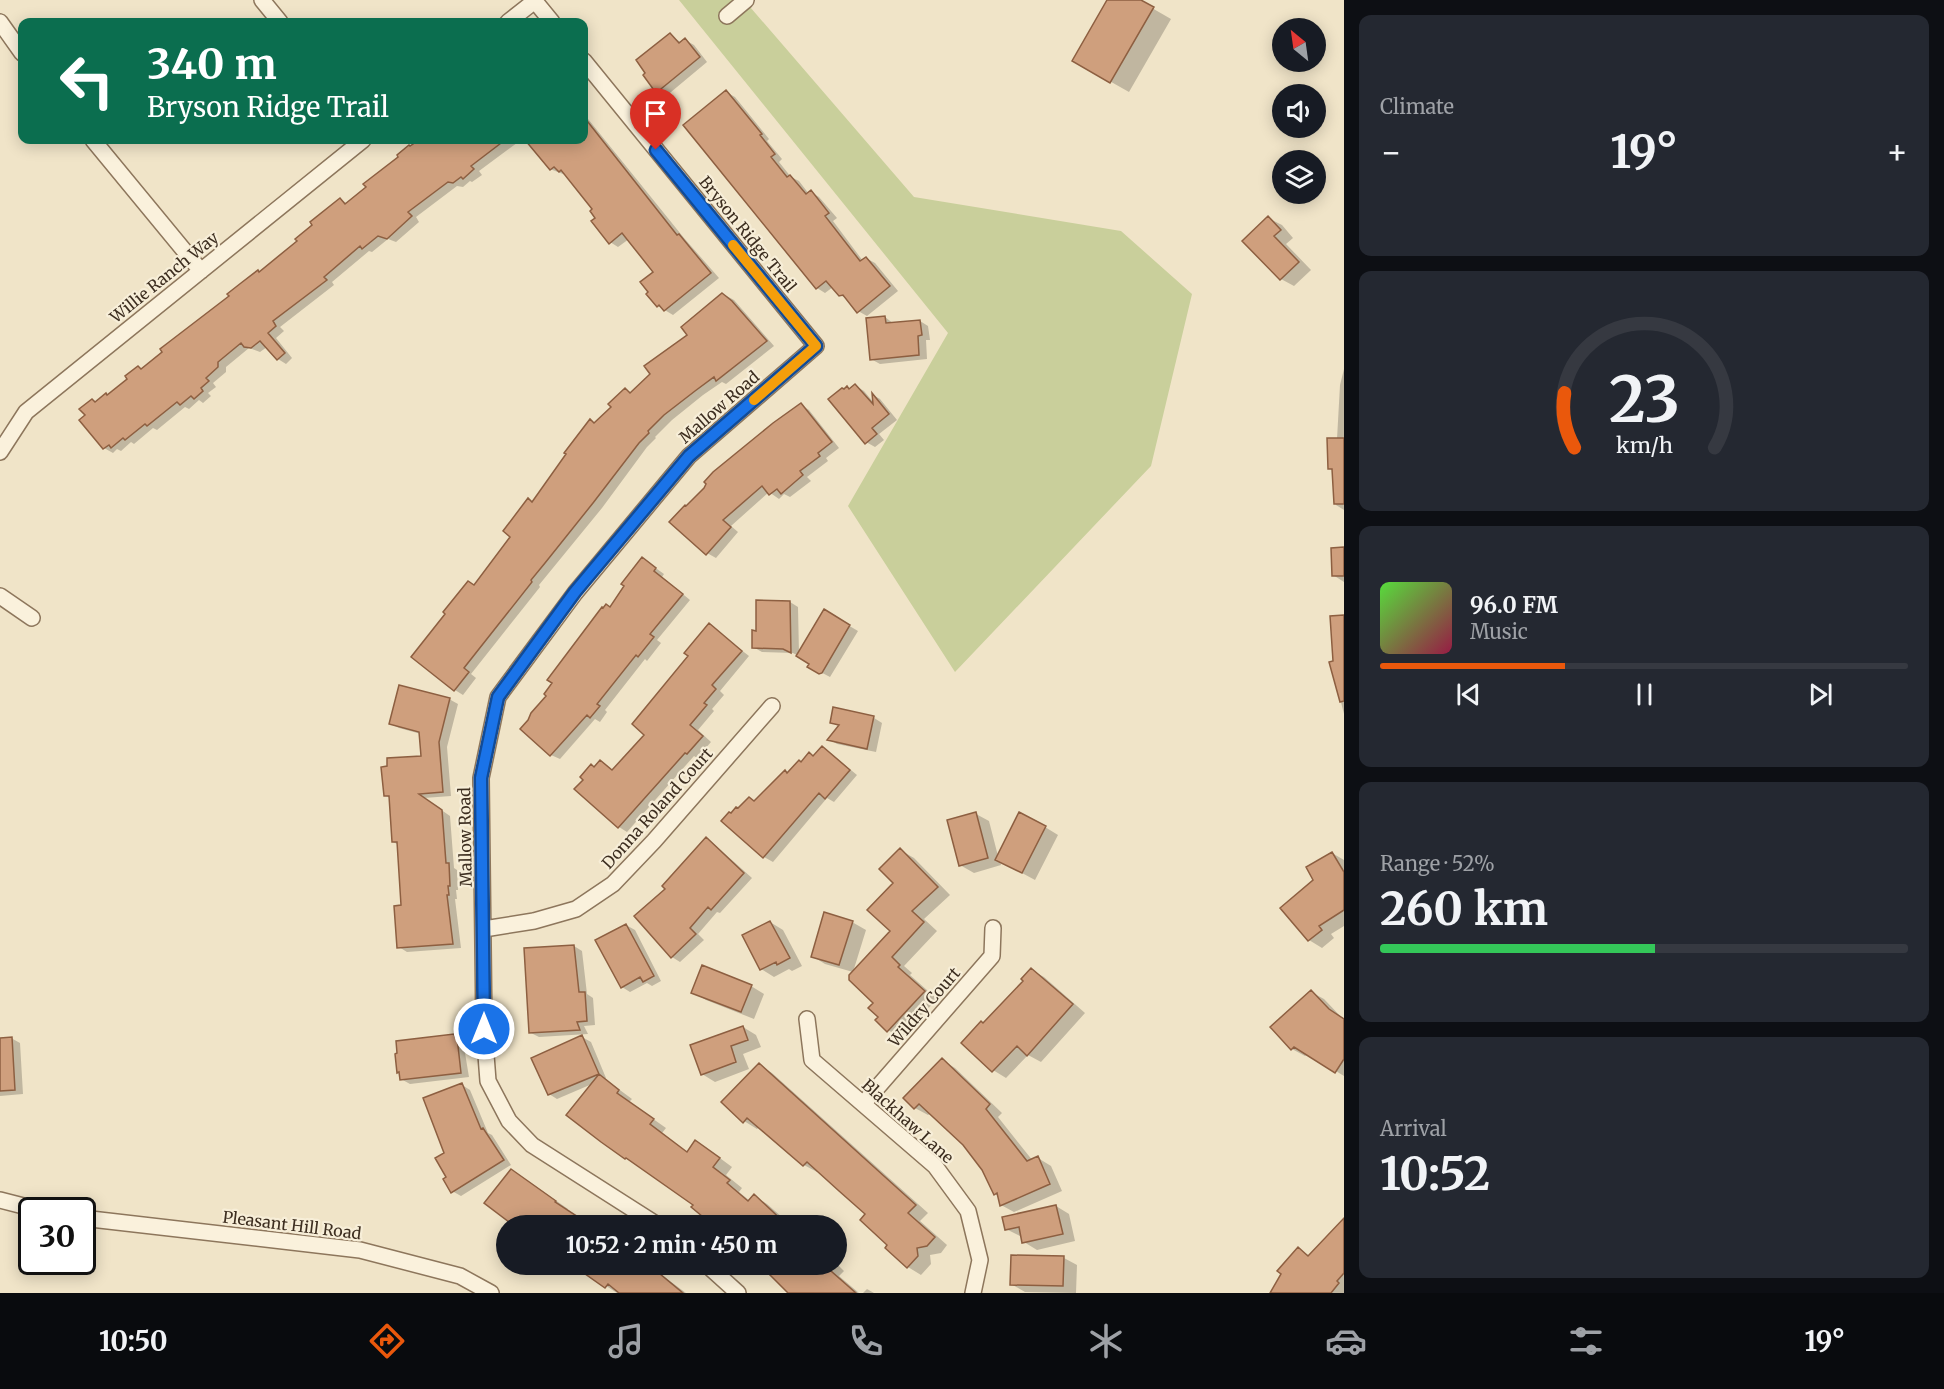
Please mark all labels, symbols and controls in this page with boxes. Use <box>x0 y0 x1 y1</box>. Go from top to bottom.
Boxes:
north arrow <box>1272 18 1326 72</box>
map controls <box>1272 18 1326 204</box>
text: 340 m <box>147 38 277 90</box>
icon: left <box>48 42 126 120</box>
button: sound <box>1272 84 1326 138</box>
pin <box>630 88 681 150</box>
text: Bryson Ridge Trail <box>147 90 389 124</box>
text: Climate <box>1380 94 1454 119</box>
icon: arrive <box>639 97 672 130</box>
text: 19° <box>1610 124 1678 180</box>
text: − <box>1380 132 1402 173</box>
text: + <box>1886 132 1908 173</box>
button: layers <box>1272 150 1326 204</box>
street label: Bryson Ridge Trail <box>695 172 801 296</box>
street label: Willie Ranch Way <box>105 227 223 327</box>
text: 23 <box>1609 361 1679 439</box>
street label: Mallow Road <box>675 366 764 447</box>
text: km/h <box>1616 432 1672 459</box>
text: 96.0 FM <box>1470 591 1558 619</box>
text: Music <box>1470 619 1528 644</box>
icon: previous <box>1452 678 1485 711</box>
icon: pause <box>1628 678 1661 711</box>
icon: next <box>1804 678 1837 711</box>
street label: Donna Roland Court <box>597 743 717 873</box>
street label: Mallow Road <box>454 787 476 887</box>
text: Range · 52% <box>1380 851 1495 876</box>
text: 260 km <box>1380 881 1548 937</box>
street label: Wildry Court <box>883 962 965 1052</box>
position arrow <box>452 997 516 1061</box>
street label: Blackhaw Lane <box>858 1075 958 1167</box>
text: Arrival <box>1380 1116 1447 1141</box>
text: 10:52 <box>1380 1146 1490 1202</box>
speed limit sign: 30 <box>18 1197 96 1275</box>
street label: Pleasant Hill Road <box>222 1207 363 1243</box>
text: 10:52 · 2 min · 450 m <box>566 1231 777 1259</box>
icon: directions <box>366 1320 408 1362</box>
icon: music <box>605 1320 647 1362</box>
icon: phone <box>845 1320 887 1362</box>
icon: climate <box>1085 1320 1127 1362</box>
icon: car <box>1325 1320 1367 1362</box>
icon: filters <box>1565 1320 1607 1362</box>
text: 10:50 <box>99 1324 168 1358</box>
text: 19° <box>1805 1324 1845 1358</box>

